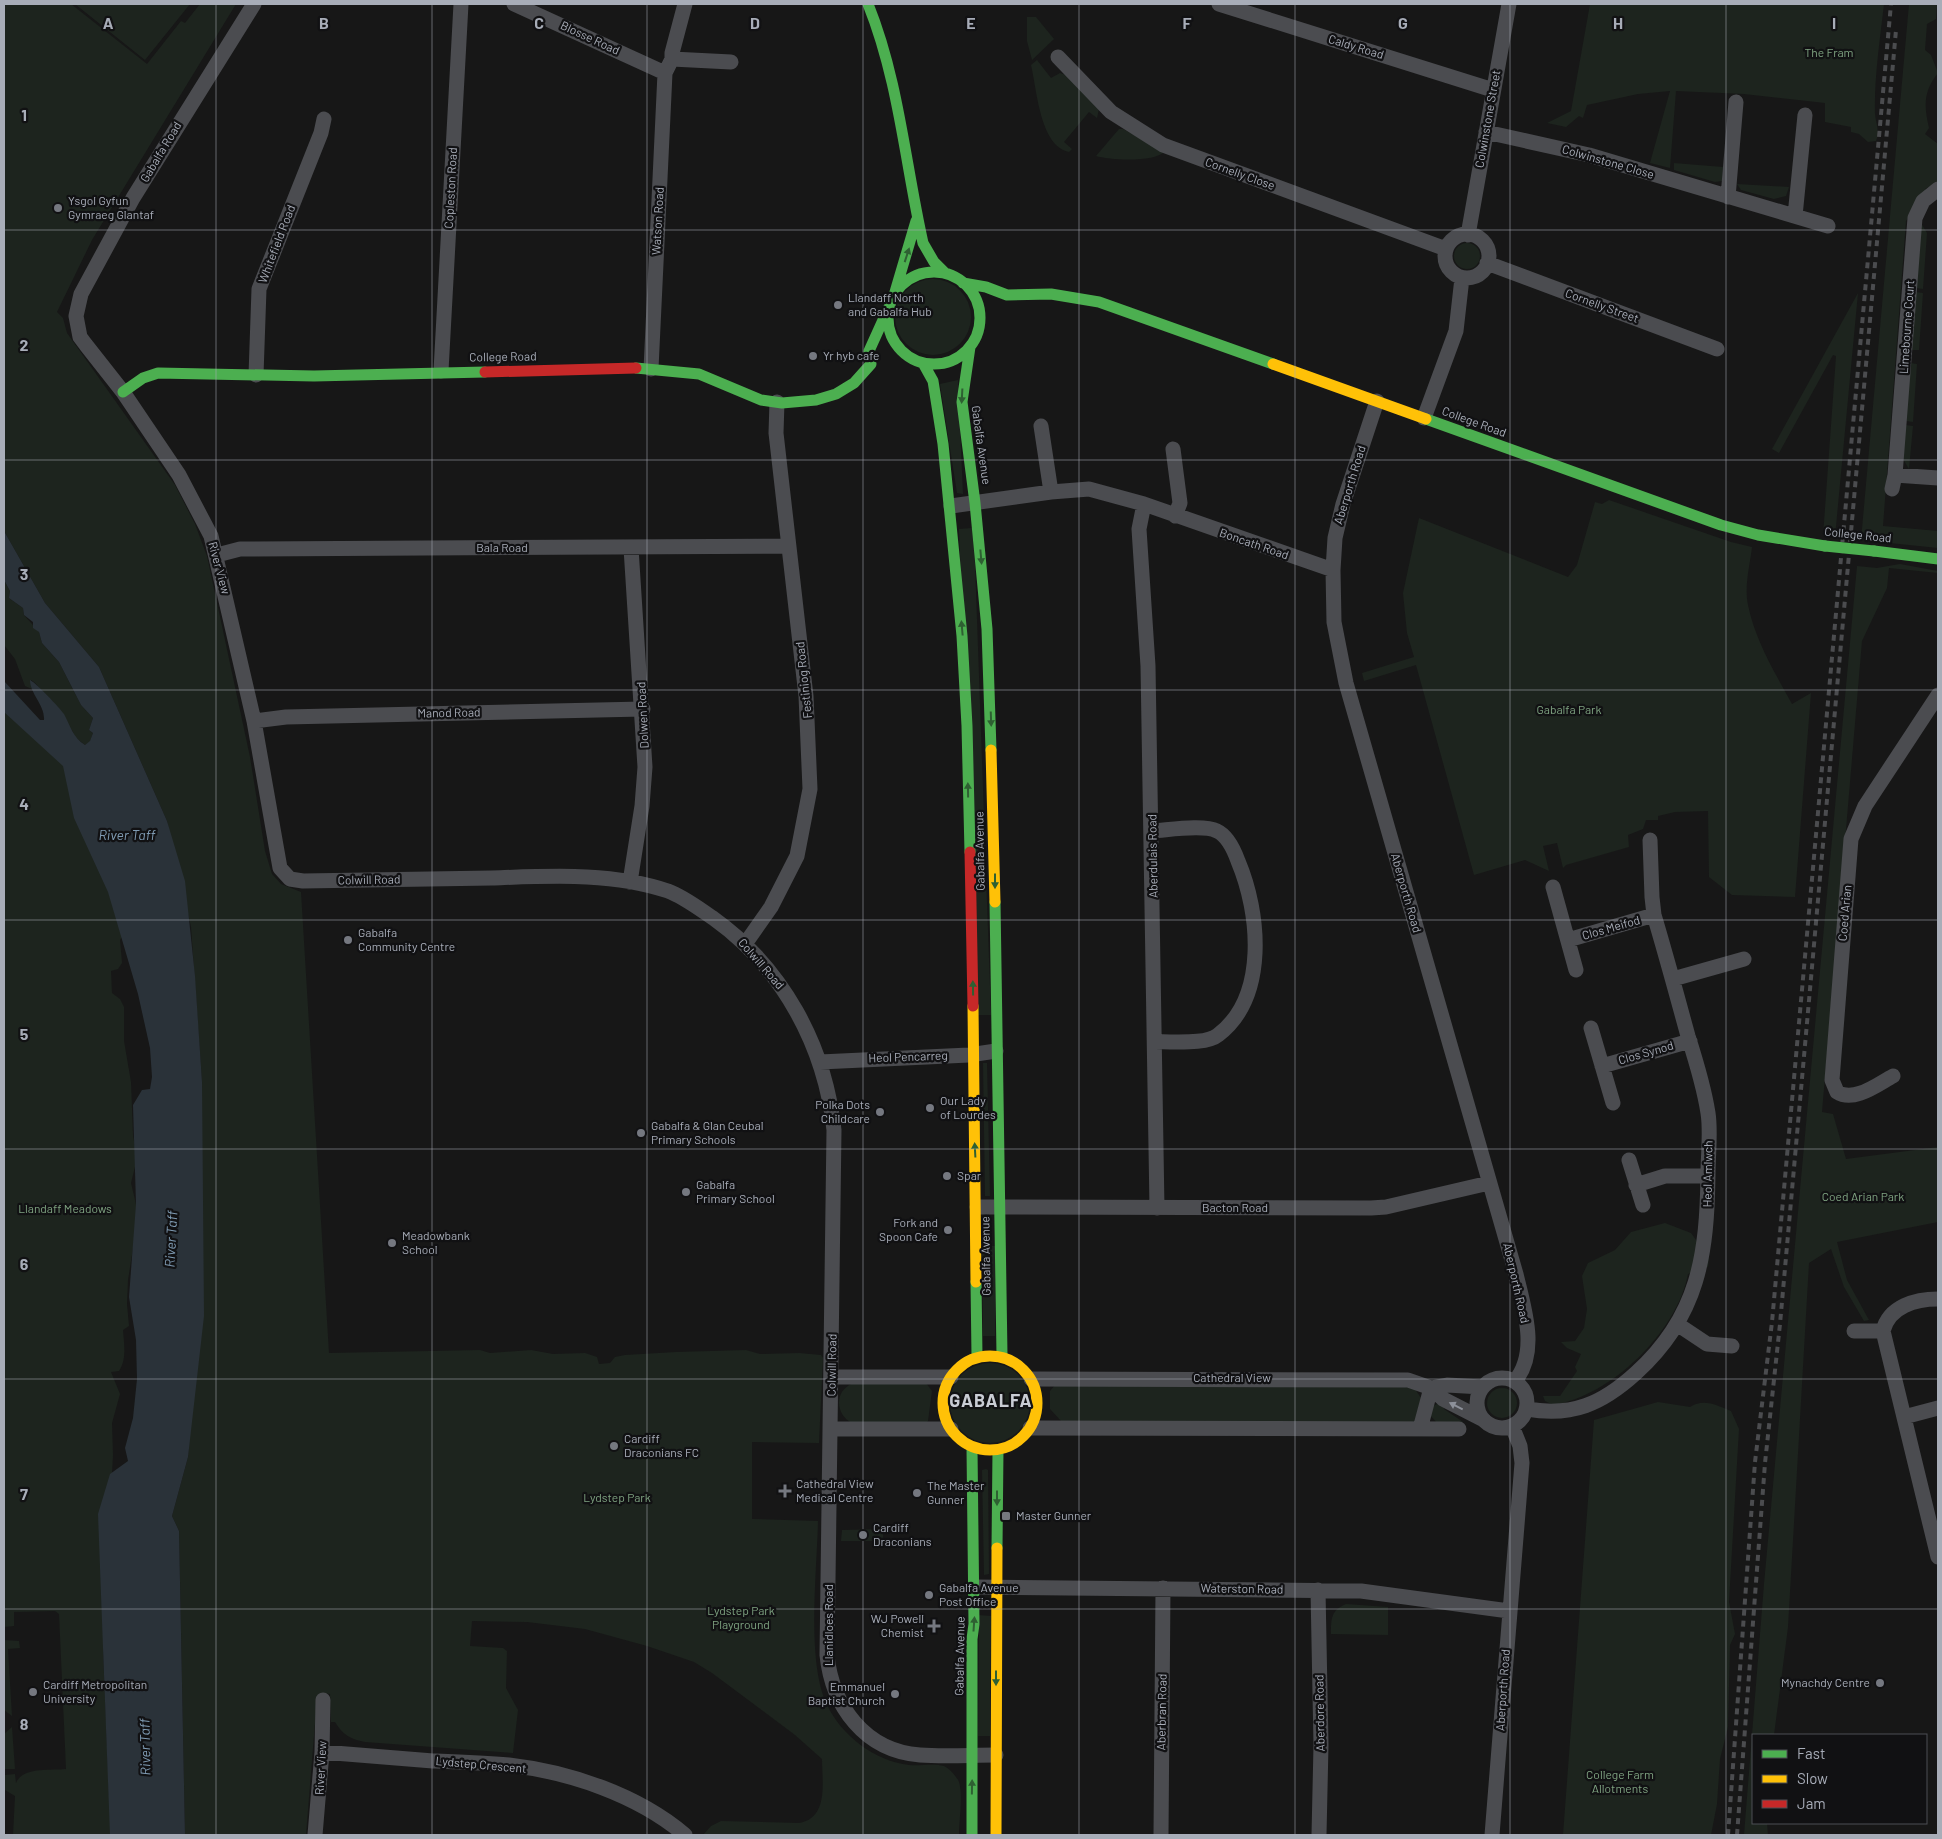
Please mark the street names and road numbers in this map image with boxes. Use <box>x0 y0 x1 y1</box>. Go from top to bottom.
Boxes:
street label: Blosse Road <box>559 17 622 57</box>
street label: Caldy Road <box>1327 31 1386 61</box>
street label: Colwinstone Street <box>1472 69 1503 169</box>
street label: Gabalfa Road <box>137 119 184 184</box>
street label: Colwinstone Close <box>1561 141 1656 181</box>
street label: Copleston Road <box>441 147 459 229</box>
street label: Cornelly Close <box>1204 154 1277 192</box>
street label: Watson Road <box>648 187 666 255</box>
street label: Whitefield Road <box>255 203 297 285</box>
street label: Limebourne Court <box>1896 279 1916 374</box>
street label: Cornelly Street <box>1564 285 1641 325</box>
street label: College Road <box>469 348 537 364</box>
street label: College Road <box>1440 403 1508 439</box>
street label: Gabalfa Avenue <box>970 404 994 485</box>
street label: Aberporth Road <box>1330 443 1368 526</box>
street label: College Road <box>1824 524 1892 544</box>
street label: Boncath Road <box>1218 525 1291 561</box>
street label: River View <box>206 540 234 596</box>
street label: Bala Road <box>476 540 528 554</box>
street label: Festiniog Road <box>792 641 814 719</box>
street label: Dolwen Road <box>633 681 651 749</box>
street label: Manod Road <box>417 704 481 720</box>
street label: Gabalfa Avenue <box>971 811 987 891</box>
street label: Aberdulais Road <box>1144 814 1160 898</box>
street label: Aberporth Road <box>1389 851 1425 934</box>
street label: Colwill Road <box>337 871 400 887</box>
street label: Coed Arian <box>1835 884 1853 942</box>
street label: Clos Meifod <box>1580 912 1641 942</box>
street label: Colwill Road <box>736 935 788 992</box>
street label: Clos Synod <box>1617 1037 1675 1067</box>
street label: Heol Pencarreg <box>868 1048 948 1064</box>
street label: Heol Amlwch <box>1699 1140 1715 1208</box>
street label: Bacton Road <box>1202 1200 1268 1214</box>
street label: Gabalfa Avenue <box>977 1216 993 1296</box>
street label: Aberporth Road <box>1501 1241 1533 1324</box>
street label: Colwill Road <box>823 1333 839 1396</box>
street label: Cathedral View <box>1193 1370 1271 1384</box>
street label: Waterston Road <box>1200 1580 1284 1596</box>
street label: Llanidloes Road <box>821 1584 835 1666</box>
street label: Gabalfa Avenue <box>951 1616 967 1696</box>
street label: Aberporth Road <box>1492 1649 1512 1731</box>
street label: Aberbran Road <box>1153 1673 1169 1751</box>
street label: Aberdore Road <box>1311 1674 1327 1752</box>
street label: River View <box>312 1740 328 1795</box>
street label: Lydstep Crescent <box>435 1753 527 1775</box>

